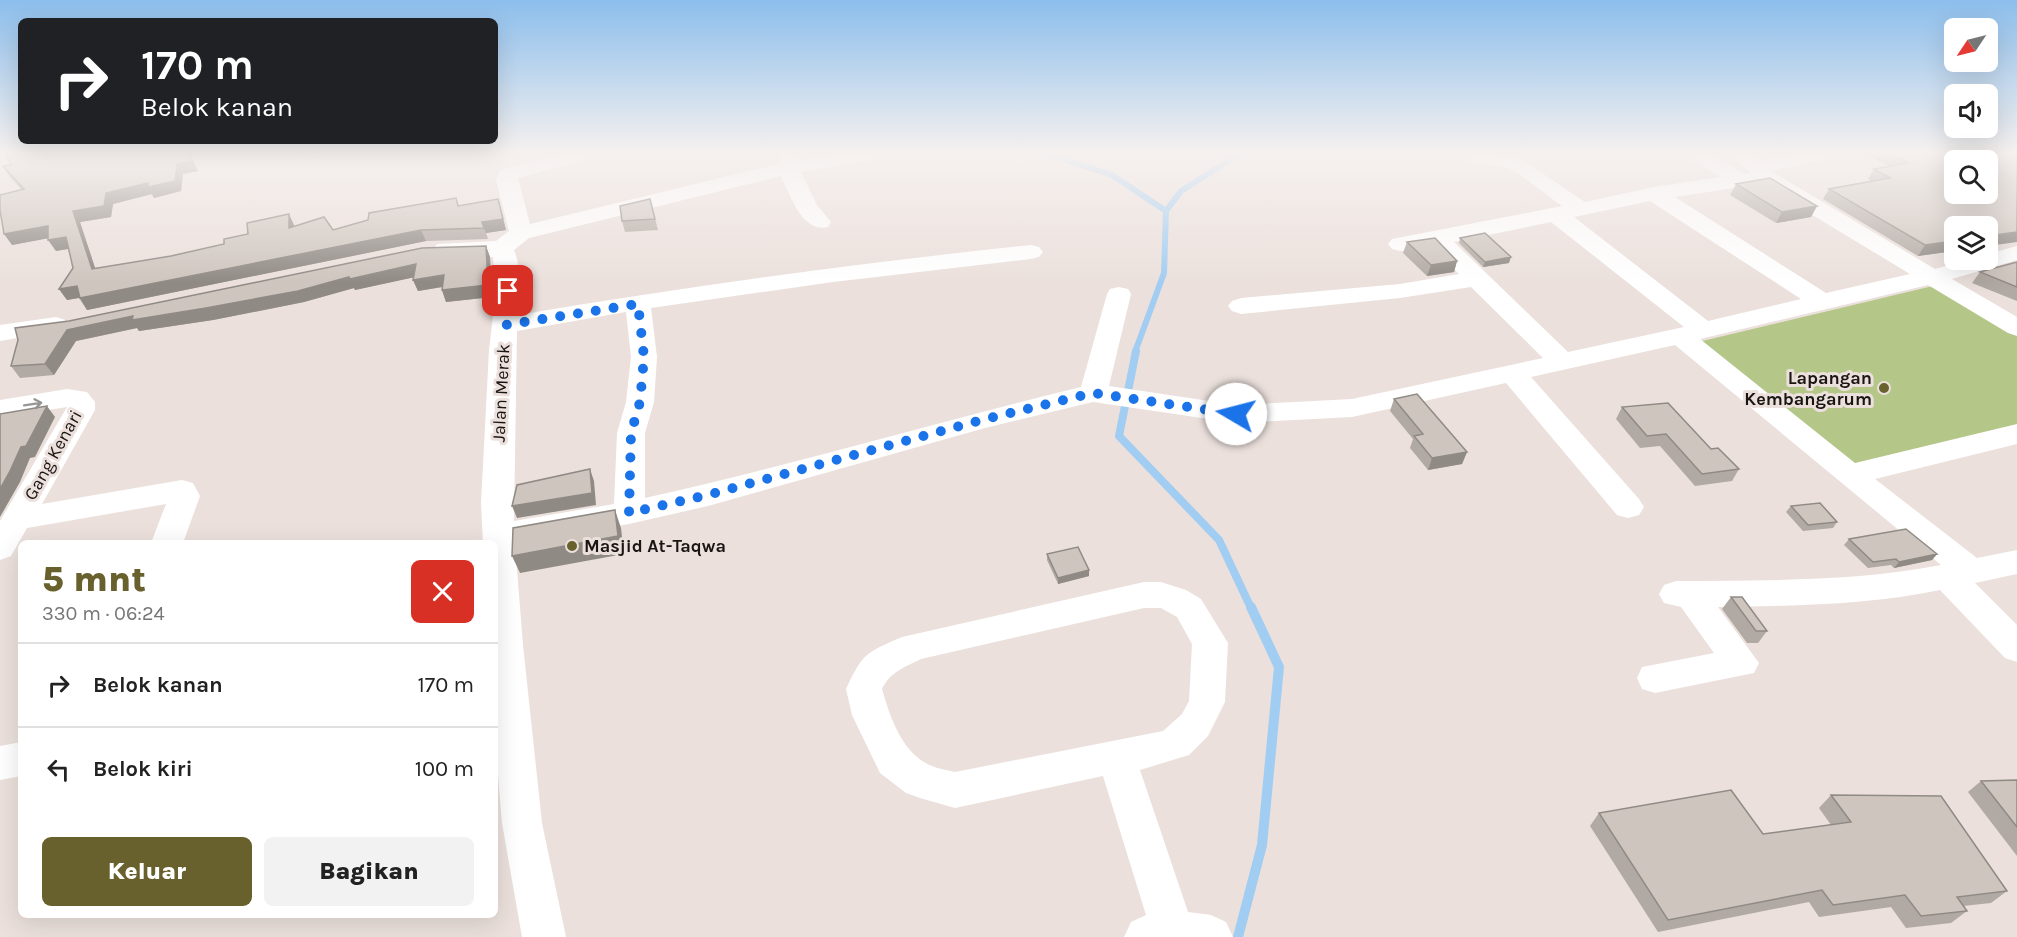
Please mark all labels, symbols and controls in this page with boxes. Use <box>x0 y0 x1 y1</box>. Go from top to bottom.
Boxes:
north arrow <box>1944 18 1998 72</box>
map controls <box>1944 18 1998 270</box>
text: 170 m <box>141 40 254 90</box>
icon: right <box>42 42 120 120</box>
button: sound <box>1944 84 1998 138</box>
text: Belok kanan <box>141 91 293 123</box>
button: search <box>1944 150 1998 204</box>
button: layers <box>1944 216 1998 270</box>
pin <box>482 265 533 316</box>
icon: arrive <box>491 274 524 307</box>
street label: Jalan Merak <box>487 343 515 443</box>
place label: Lapangan Kembangarum <box>1744 367 1872 410</box>
marker: Lapangan Kembangarum <box>1877 381 1891 395</box>
position arrow <box>1204 382 1268 446</box>
one-way arrow <box>23 398 43 409</box>
street label: Gang Kenari <box>19 406 87 504</box>
place label: Masjid At-Taqwa <box>584 535 726 557</box>
marker: Masjid At-Taqwa <box>565 539 579 553</box>
text: 5 mnt <box>42 558 146 600</box>
button: close <box>411 560 474 623</box>
text: 330 m · 06:24 <box>42 602 165 625</box>
icon: right <box>42 669 75 702</box>
text: Belok kanan <box>93 672 223 698</box>
text: 170 m <box>418 672 474 698</box>
icon: left <box>42 753 75 786</box>
text: Belok kiri <box>93 756 193 782</box>
text: 100 m <box>415 756 474 782</box>
button: Keluar <box>42 837 252 906</box>
button: Bagikan <box>264 837 474 906</box>

